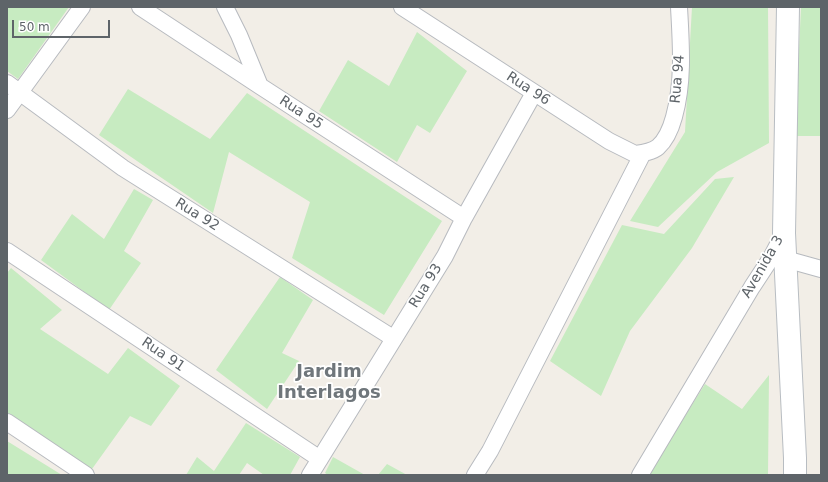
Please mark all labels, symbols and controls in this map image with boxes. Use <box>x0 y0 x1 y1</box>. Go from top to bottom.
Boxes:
scale bar <box>14 12 112 38</box>
text: 50 m <box>19 20 50 34</box>
street label: Rua 94 <box>668 54 688 104</box>
street label: Rua 96 <box>503 69 553 109</box>
street label: Rua 95 <box>276 93 326 133</box>
street label: Rua 92 <box>172 195 222 235</box>
street label: Avenida 3 <box>738 233 788 301</box>
street label: Rua 93 <box>406 261 446 311</box>
street label: Rua 91 <box>138 334 188 376</box>
district label: Jardim Interlagos <box>277 361 381 404</box>

